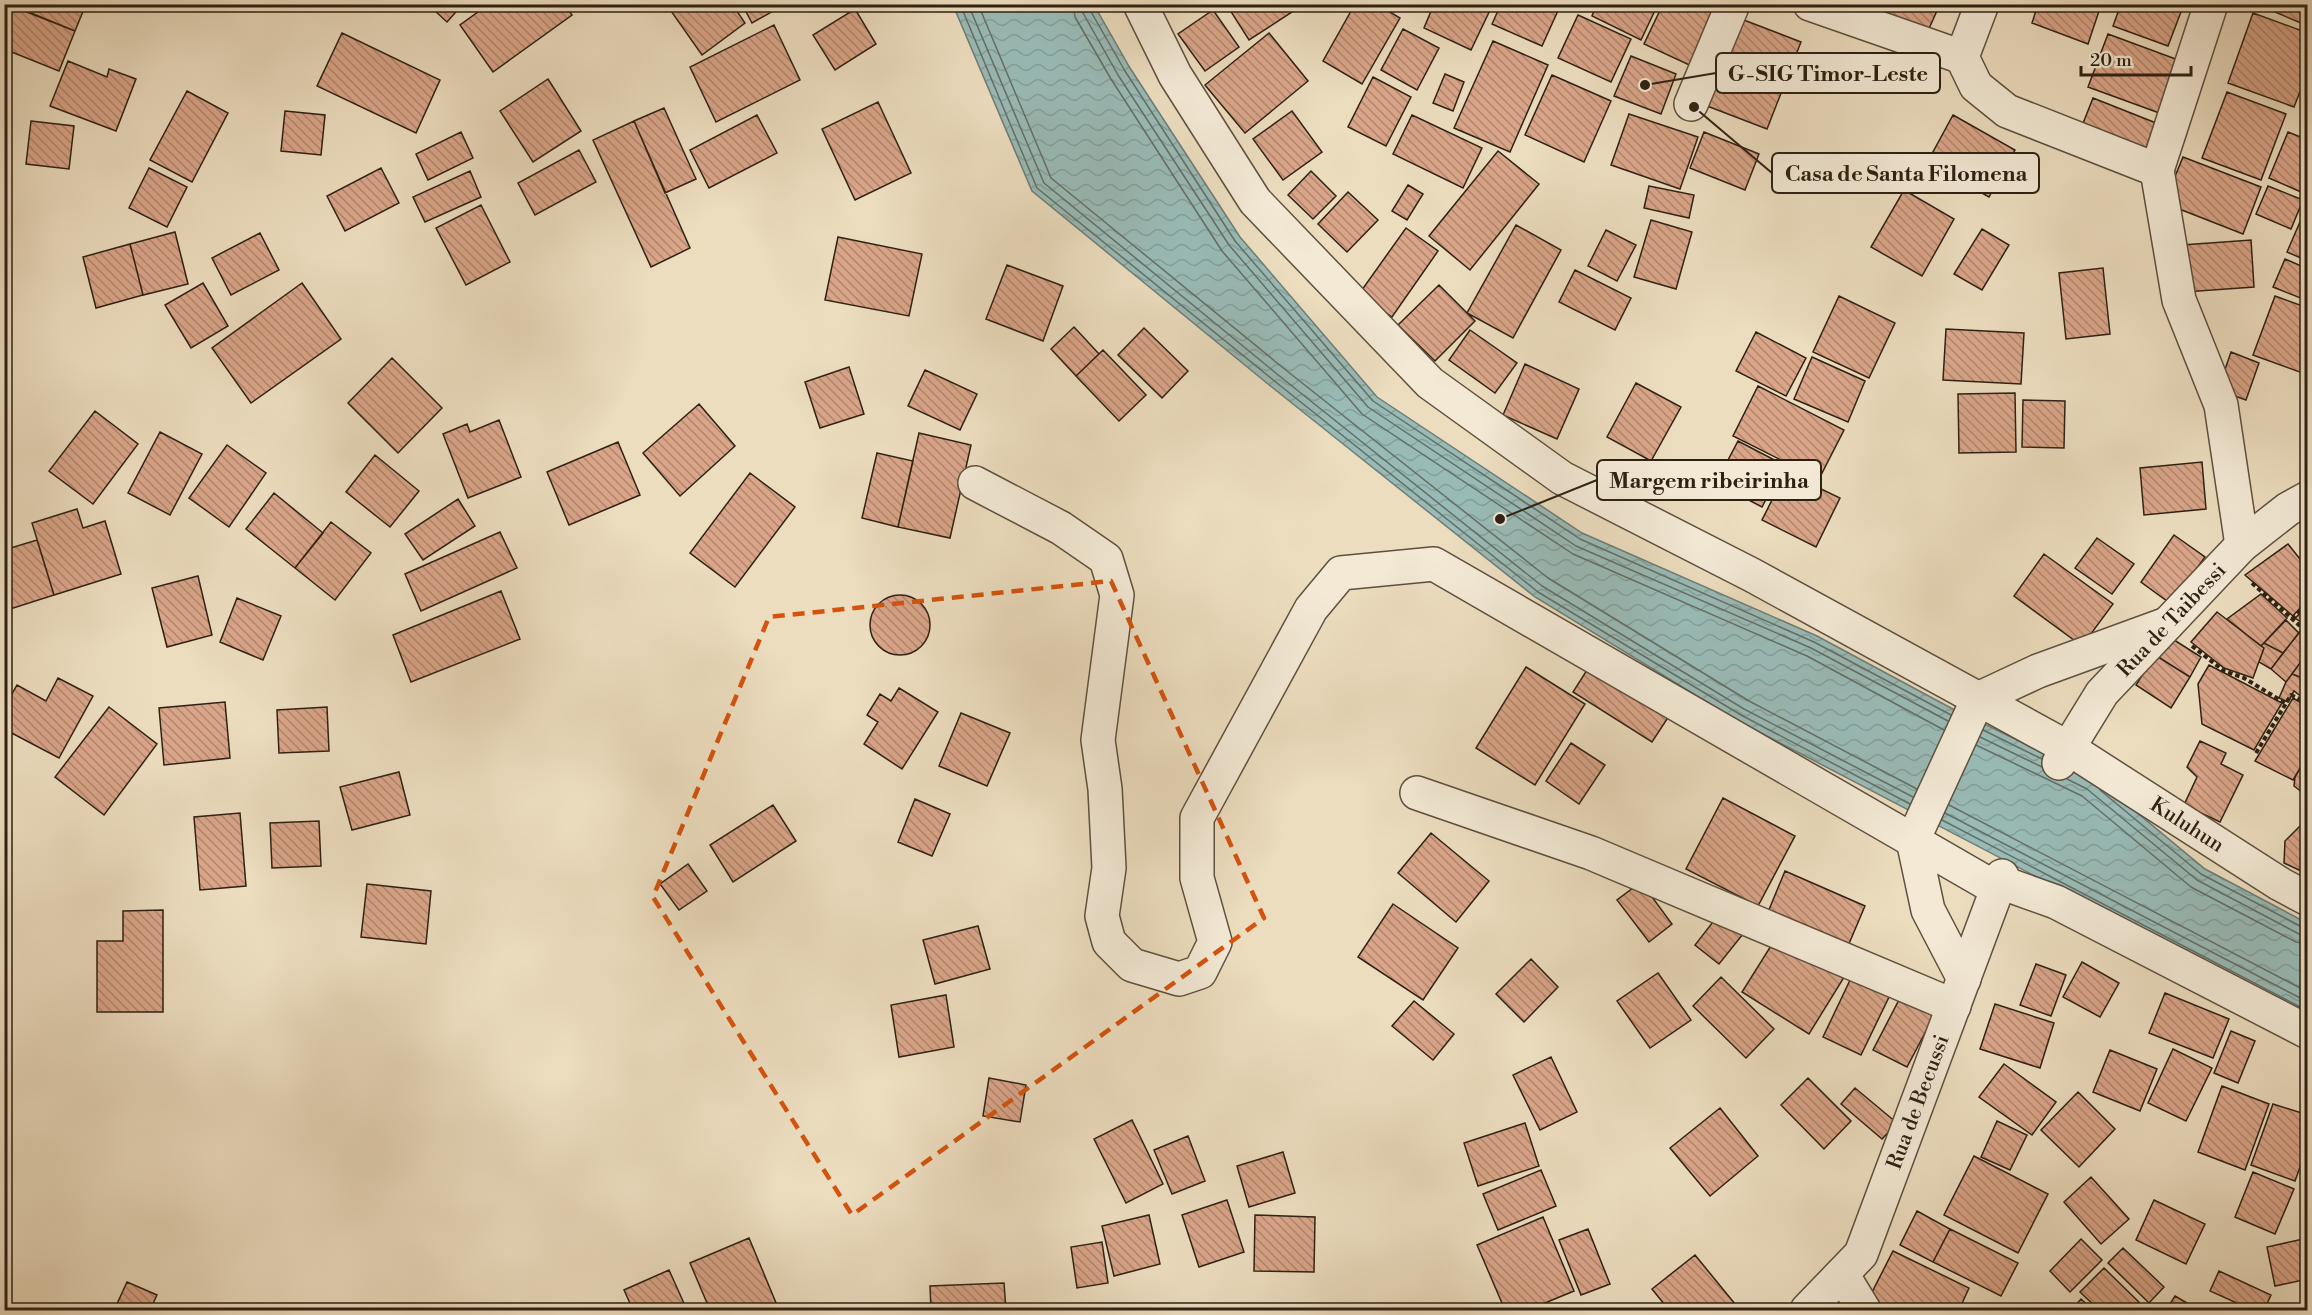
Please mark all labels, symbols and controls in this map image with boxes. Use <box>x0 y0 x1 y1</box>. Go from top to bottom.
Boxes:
scale bar <box>2081 39 2190 77</box>
text: 20 m <box>2090 49 2132 72</box>
callout: G-SIG Timor-Leste <box>1716 53 1940 93</box>
text: G-SIG Timor-Leste <box>1728 61 1928 88</box>
callout: Casa de Santa Filomena <box>1772 153 2039 193</box>
text: Casa de Santa Filomena <box>1785 161 2028 188</box>
callout: Margem ribeirinha <box>1597 460 1821 500</box>
text: Margem ribeirinha <box>1609 468 1810 495</box>
street label: Rua de Taibessi <box>2112 558 2232 683</box>
street label: Kuluhun <box>2145 792 2229 859</box>
street label: Rua de Becussi <box>1882 1031 1956 1173</box>

